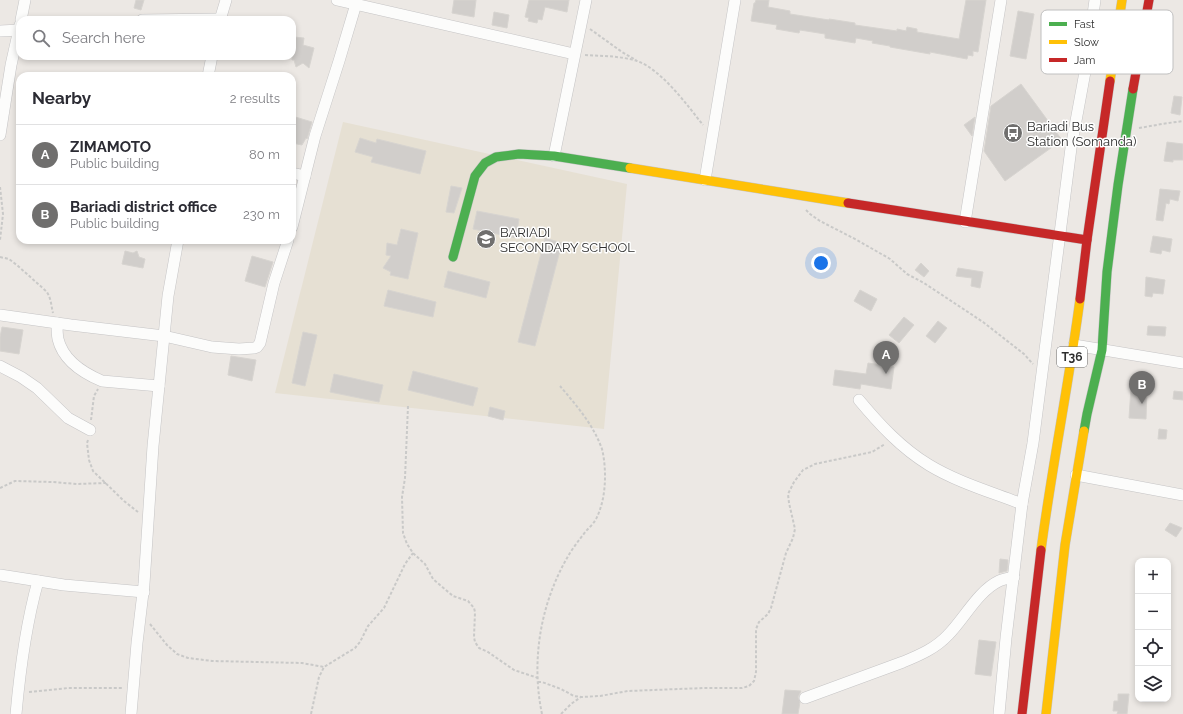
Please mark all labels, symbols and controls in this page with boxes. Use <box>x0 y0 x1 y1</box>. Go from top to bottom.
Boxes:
legend <box>1041 10 1173 74</box>
search box <box>16 16 296 60</box>
text: Fast <box>1074 18 1095 31</box>
icon: search <box>30 27 52 49</box>
text: Search here <box>62 29 145 47</box>
text: Slow <box>1074 36 1099 49</box>
text: Jam <box>1074 54 1095 67</box>
text: Nearby <box>32 88 91 108</box>
text: 2 results <box>230 91 280 106</box>
place label: Bariadi Bus Station (Somanda) <box>1027 119 1136 149</box>
bus stop icon: Bariadi Bus Station (Somanda) <box>1002 122 1024 144</box>
text: ZIMAMOTO <box>70 138 151 156</box>
text: A <box>41 147 49 162</box>
text: 80 m <box>249 147 280 162</box>
text: Public building <box>70 156 159 171</box>
text: Bariadi district office <box>70 198 217 216</box>
text: B <box>41 207 49 222</box>
text: 230 m <box>243 207 280 222</box>
text: Public building <box>70 216 159 231</box>
place label: BARIADI SECONDARY SCHOOL <box>500 225 635 255</box>
school or university icon: BARIADI SECONDARY SCHOOL <box>475 228 497 250</box>
your location <box>811 253 831 273</box>
pin: A <box>873 341 899 374</box>
road number: T36 <box>1057 347 1087 367</box>
pin: B <box>1129 371 1155 404</box>
map controls <box>1135 558 1171 702</box>
button: + <box>1135 558 1171 594</box>
button: − <box>1135 594 1171 630</box>
button: locate <box>1135 630 1171 666</box>
button: layers <box>1135 666 1171 702</box>

